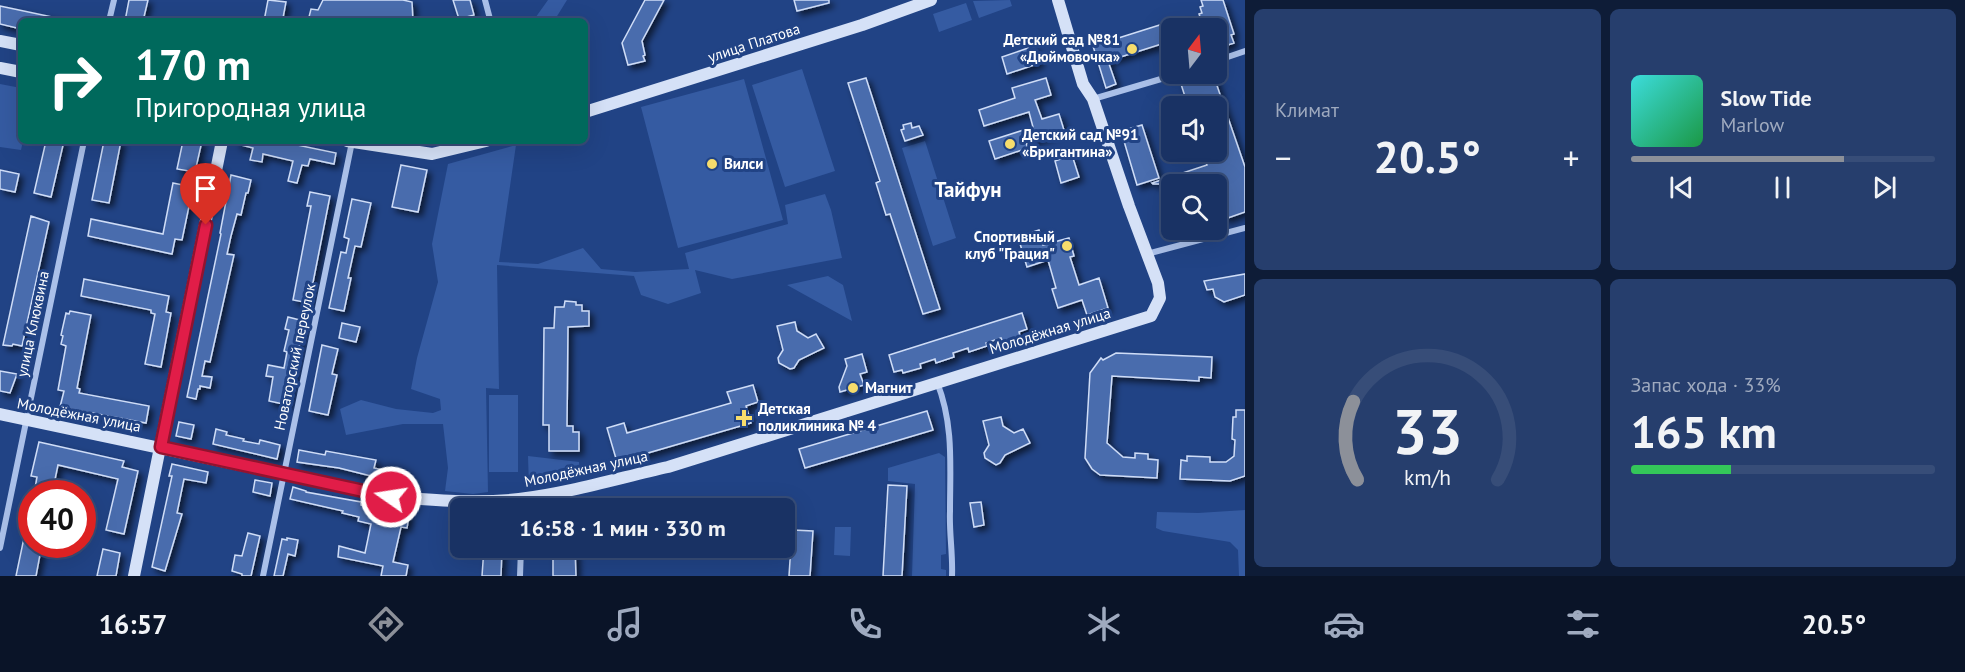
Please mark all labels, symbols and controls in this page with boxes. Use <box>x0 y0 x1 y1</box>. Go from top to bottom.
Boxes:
north arrow <box>1161 18 1227 84</box>
map controls <box>1161 18 1227 240</box>
street label: улица Платова <box>705 19 802 66</box>
place label: Детский сад №81 «Дюймовочка» <box>1003 30 1120 66</box>
text: 170 m <box>135 37 251 92</box>
icon: right <box>36 42 114 120</box>
marker: Детский сад №81 «Дюймовочка» <box>1125 42 1139 56</box>
text: Slow Tide <box>1721 84 1812 112</box>
text: Пригородная улица <box>135 90 366 124</box>
button: sound <box>1161 96 1227 162</box>
text: Климат <box>1275 97 1339 123</box>
text: Marlow <box>1721 112 1784 138</box>
place label: Детский сад №91 «Бригантина» <box>1022 125 1139 161</box>
text: 20.5° <box>1374 127 1481 185</box>
text: − <box>1275 136 1292 179</box>
text: + <box>1563 136 1580 179</box>
marker: Детский сад №91 «Бригантина» <box>1003 137 1017 151</box>
place label: Вилси <box>724 154 763 173</box>
marker: Вилси <box>705 157 719 171</box>
pin <box>180 163 231 225</box>
icon: previous <box>1665 171 1698 204</box>
icon: pause <box>1766 171 1799 204</box>
icon: next <box>1868 171 1901 204</box>
icon: arrive <box>189 172 222 205</box>
button: search <box>1161 174 1227 240</box>
district label: Тайфун <box>934 176 1002 203</box>
place label: Спортивный клуб "Грация" <box>965 227 1055 263</box>
marker: Спортивный клуб "Грация" <box>1060 239 1074 253</box>
street label: улица Клюквина <box>12 269 53 379</box>
street label: Новаторский переулок <box>270 281 320 432</box>
street label: Молодёжная улица <box>987 303 1113 358</box>
text: Запас хода · 33% <box>1631 372 1781 398</box>
place label: Магнит <box>865 378 913 397</box>
marker: Магнит <box>846 381 860 395</box>
text: 33 <box>1392 390 1463 471</box>
street label: Молодёжная улица <box>16 393 143 436</box>
place label: Детская поликлиника № 4 <box>758 399 877 435</box>
text: 165 km <box>1631 402 1777 460</box>
marker: Детская поликлиника № 4 <box>735 409 753 427</box>
street label: Молодёжная улица <box>522 446 649 491</box>
text: km/h <box>1404 463 1451 491</box>
position arrow <box>359 465 423 529</box>
speed limit sign: 40 <box>18 480 96 558</box>
text: 16:58 · 1 мин · 330 m <box>519 514 726 542</box>
icon: directions <box>365 603 407 645</box>
icon: music <box>604 603 646 645</box>
icon: phone <box>844 603 886 645</box>
icon: climate <box>1083 603 1125 645</box>
icon: car <box>1323 603 1365 645</box>
icon: filters <box>1562 603 1604 645</box>
text: 16:57 <box>99 607 167 641</box>
text: 20.5° <box>1802 607 1866 641</box>

